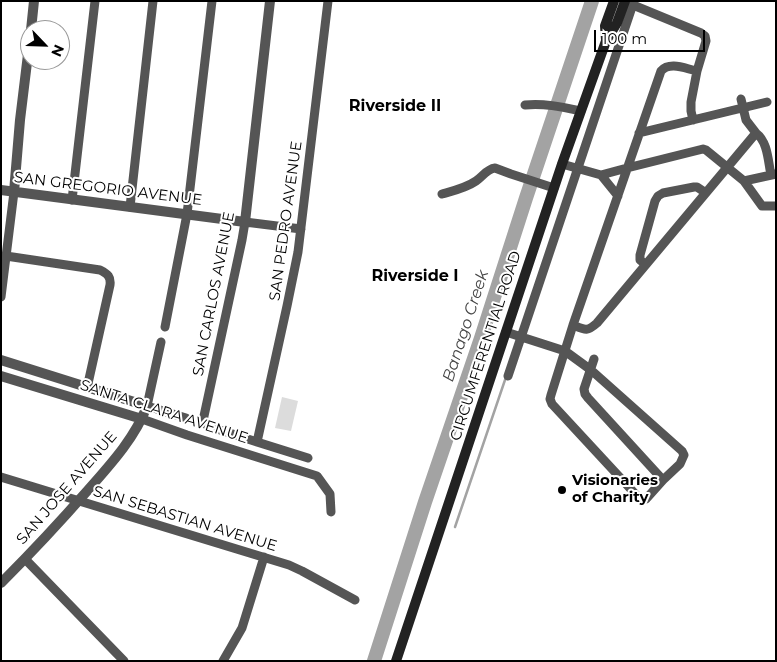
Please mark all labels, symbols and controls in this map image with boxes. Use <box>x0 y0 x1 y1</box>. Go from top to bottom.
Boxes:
north arrow <box>20 20 70 70</box>
scale bar <box>597 20 708 52</box>
text: 100 m <box>602 29 647 48</box>
text: N <box>47 42 68 60</box>
district label: Riverside II <box>349 96 441 116</box>
street label: SAN PEDRO AVENUE <box>266 140 306 302</box>
street label: SAN GREGORIO AVENUE <box>13 169 203 209</box>
street label: SAN CARLOS AVENUE <box>189 210 239 378</box>
street label: CIRCUMFERENTIAL ROAD <box>447 249 525 443</box>
district label: Riverside I <box>371 266 459 286</box>
water label: Banago Creek <box>439 268 493 384</box>
street label: SANTA CLARA AVENUE <box>78 376 250 448</box>
street label: SAN JOSE AVENUE <box>13 428 121 548</box>
place label: Visionaries of Charity <box>572 472 658 507</box>
street label: SAN SEBASTIAN AVENUE <box>91 482 279 556</box>
marker: Visionaries of Charity <box>556 484 568 496</box>

